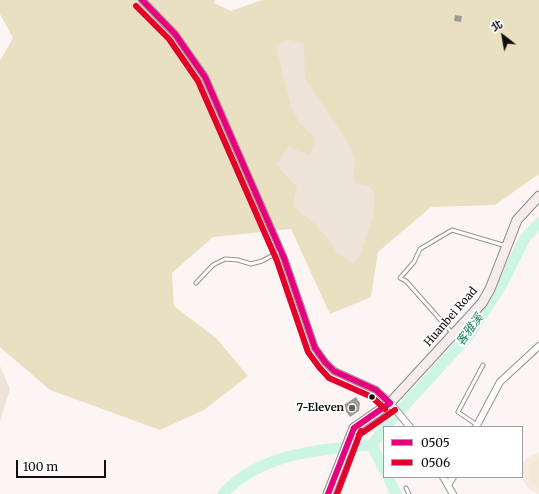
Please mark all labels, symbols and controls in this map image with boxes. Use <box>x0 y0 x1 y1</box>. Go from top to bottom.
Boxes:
north arrow <box>483 16 523 56</box>
text: 北 <box>488 17 505 35</box>
street label: Huanbei Road <box>422 285 480 349</box>
water label: 客雅溪 <box>453 311 487 349</box>
unlabelled marker <box>367 392 377 402</box>
place label: 7-Eleven <box>297 401 344 415</box>
marker: 7-Eleven <box>347 403 357 413</box>
legend <box>383 426 523 478</box>
text: 0505 <box>421 435 450 450</box>
scale bar <box>18 452 108 478</box>
text: 0506 <box>421 455 450 470</box>
text: 100 m <box>23 459 58 474</box>

